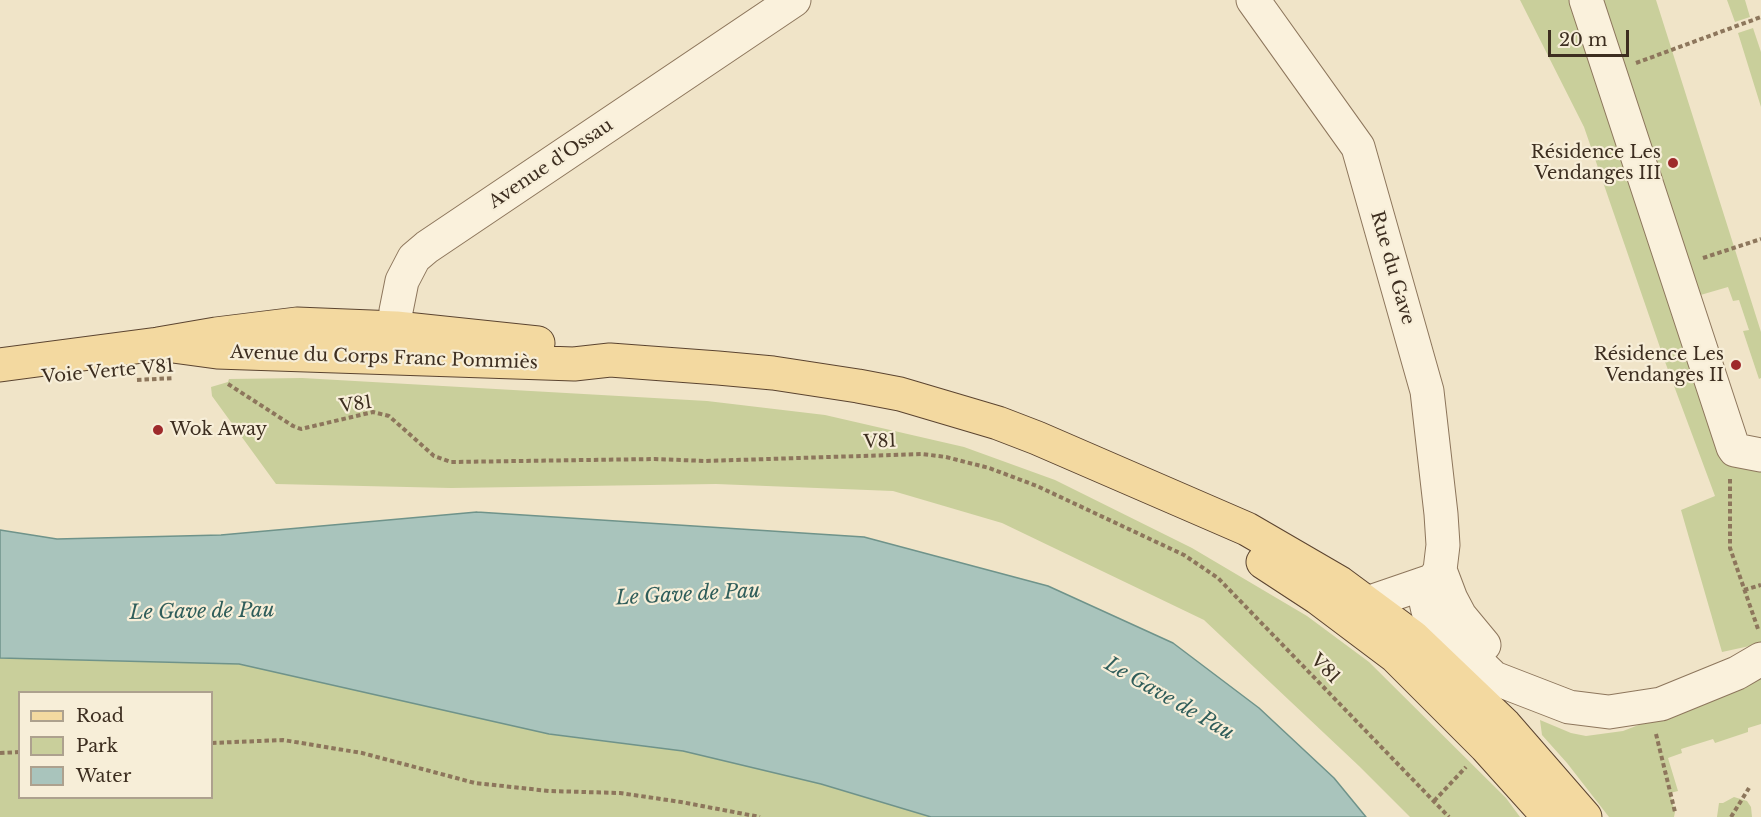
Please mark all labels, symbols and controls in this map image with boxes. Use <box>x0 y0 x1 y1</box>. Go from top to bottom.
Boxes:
scale bar <box>1551 18 1632 56</box>
text: 20 m <box>1559 29 1607 51</box>
street label: Avenue d'Ossau <box>485 115 617 213</box>
place label: Résidence Les Vendanges III <box>1531 142 1661 184</box>
marker: Résidence Les Vendanges III <box>1666 156 1680 170</box>
street label: Rue du Gave <box>1365 209 1419 327</box>
street label: Avenue du Corps Franc Pommiès <box>230 342 538 374</box>
place label: Résidence Les Vendanges II <box>1594 344 1724 386</box>
street label: Voie Verte V81 <box>41 355 175 389</box>
marker: Résidence Les Vendanges II <box>1729 358 1743 372</box>
street label: V81 <box>338 392 374 418</box>
place label: Wok Away <box>170 419 267 441</box>
marker: Wok Away <box>151 423 165 437</box>
street label: V81 <box>863 431 897 453</box>
water label: Le Gave de Pau <box>615 579 761 611</box>
water label: Le Gave de Pau <box>129 599 275 625</box>
street label: V81 <box>1306 650 1344 688</box>
water label: Le Gave de Pau <box>1100 652 1238 746</box>
legend <box>18 691 213 799</box>
text: Road <box>76 705 124 727</box>
text: Park <box>76 735 118 757</box>
text: Water <box>76 765 131 787</box>

